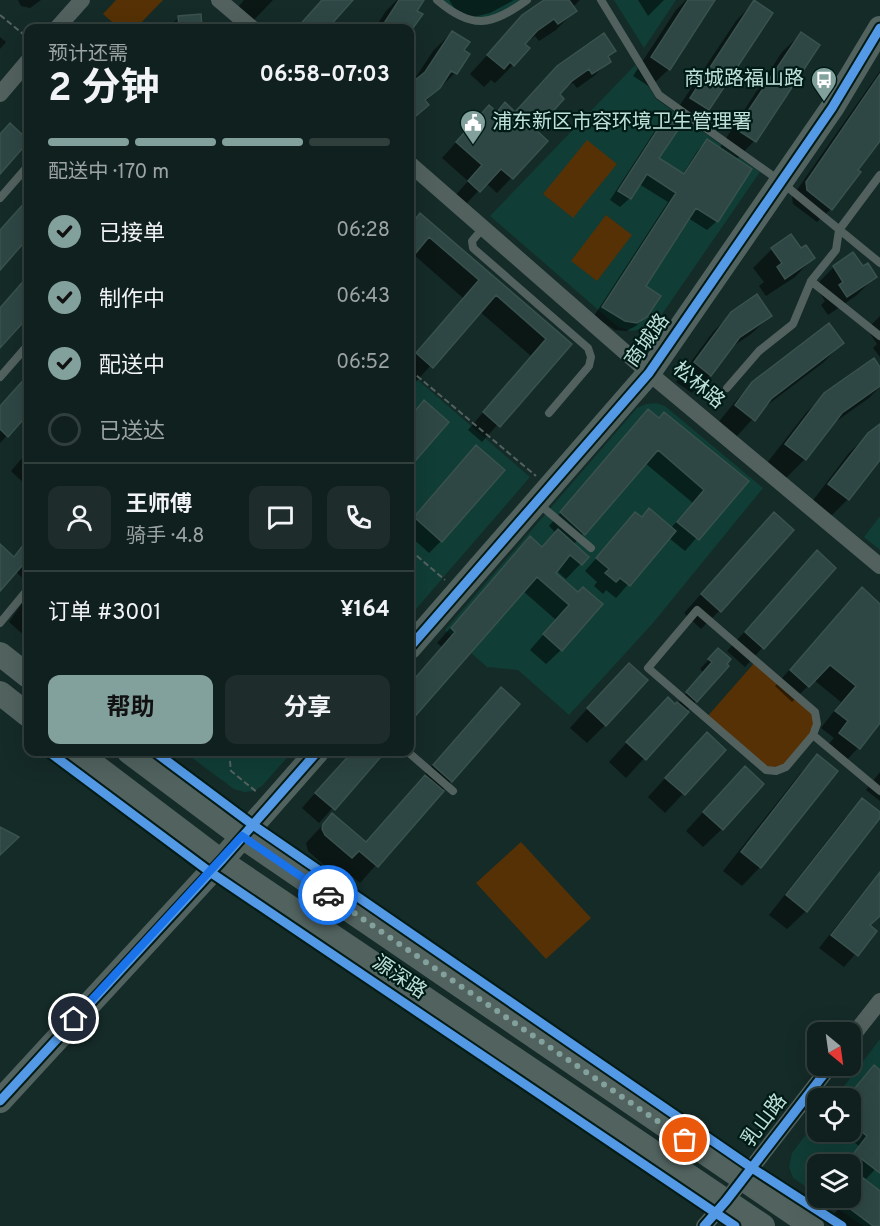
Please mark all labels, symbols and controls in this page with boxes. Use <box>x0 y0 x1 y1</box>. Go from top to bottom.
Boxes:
text: 预计还需 <box>48 42 128 68</box>
text: 06:58–07:03 <box>260 62 390 89</box>
bus stop icon: 商城路福山路 <box>809 65 839 103</box>
text: 2 分钟 <box>48 66 160 115</box>
place label: 商城路福山路 <box>684 67 804 93</box>
public building icon: 浦东新区市容环境卫生管理署 <box>458 108 488 146</box>
place label: 浦东新区市容环境卫生管理署 <box>492 110 752 136</box>
text: 配送中 · 170 m <box>48 160 169 186</box>
icon: check <box>48 215 81 248</box>
text: 06:28 <box>336 218 390 244</box>
text: 已接单 <box>99 221 165 248</box>
icon: check <box>48 281 81 314</box>
text: 06:43 <box>336 284 390 310</box>
text: 制作中 <box>99 287 165 314</box>
street label: 商城路 <box>620 309 676 373</box>
icon: check <box>48 347 81 380</box>
text: 06:52 <box>336 350 390 376</box>
text: 配送中 <box>99 353 165 380</box>
street label: 松林路 <box>667 357 729 415</box>
text: 已送达 <box>99 419 165 446</box>
button: person <box>48 486 111 549</box>
button: chat <box>249 486 312 549</box>
button: phone <box>327 486 390 549</box>
text: 王师傅 <box>126 492 192 519</box>
text: 骑手 · 4.8 <box>126 524 205 550</box>
text: ¥164 <box>340 597 390 624</box>
text: 订单 #3001 <box>48 600 162 627</box>
button: 帮助 <box>48 675 213 744</box>
button: 分享 <box>225 675 390 744</box>
courier <box>298 865 358 925</box>
icon: car <box>312 879 345 912</box>
street label: 源深路 <box>367 950 431 1006</box>
pin <box>48 993 99 1044</box>
icon: home <box>57 1002 90 1035</box>
north arrow <box>807 1022 861 1076</box>
map controls <box>807 1022 861 1208</box>
button: locate <box>807 1088 861 1142</box>
street label: 乳山路 <box>737 1089 793 1153</box>
pin <box>659 1114 710 1165</box>
icon: bag <box>668 1123 701 1156</box>
button: layers <box>807 1154 861 1208</box>

